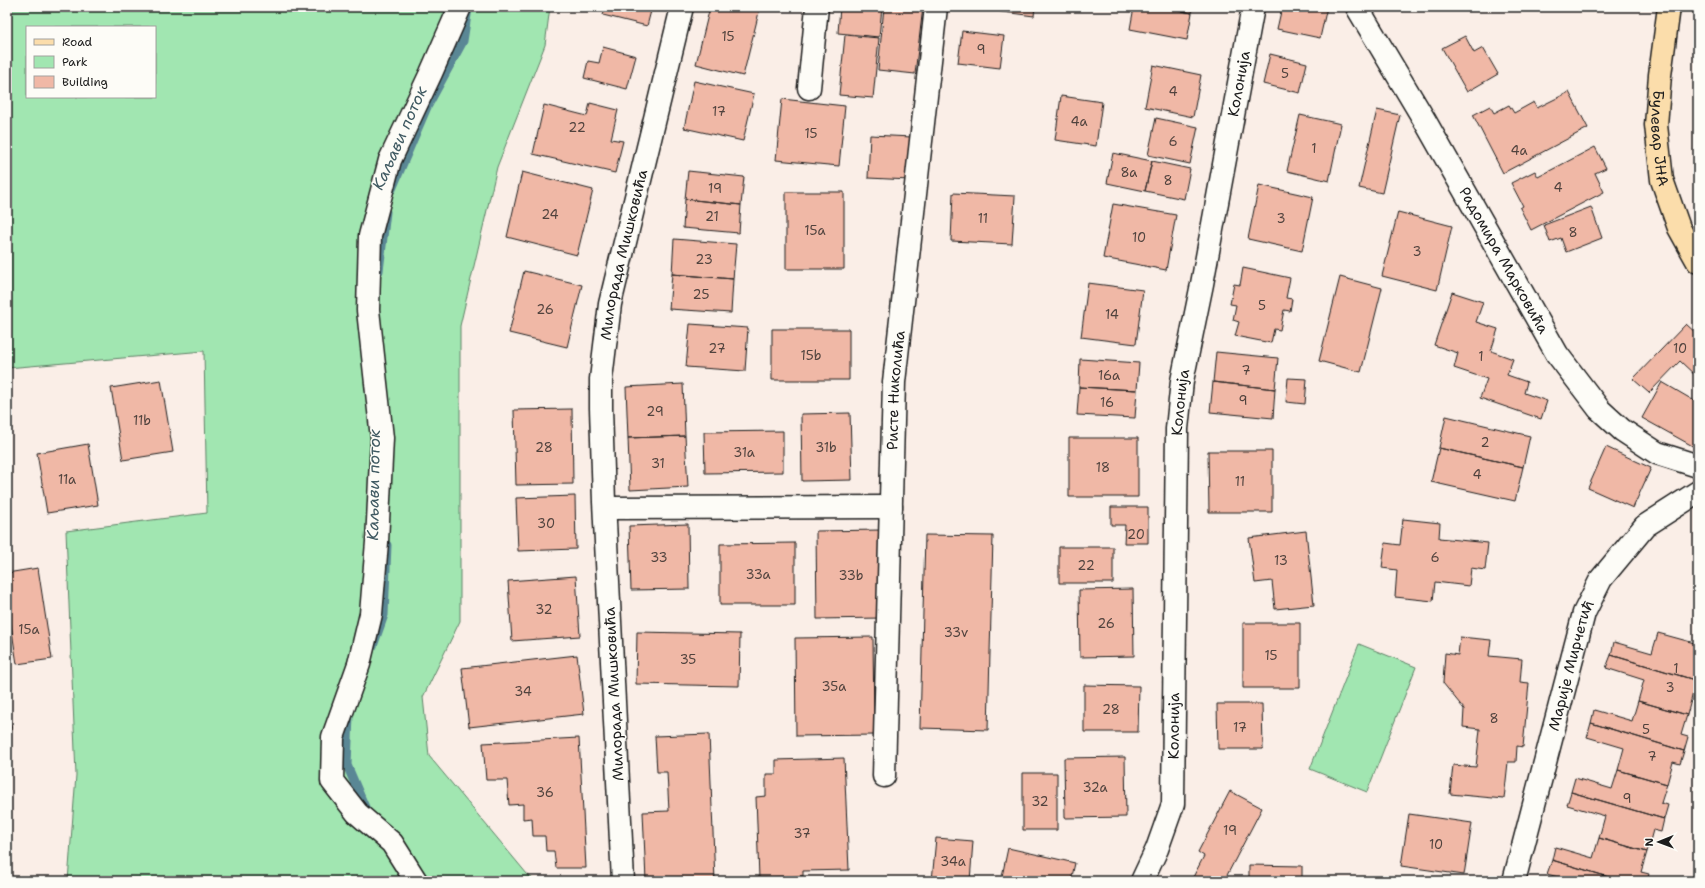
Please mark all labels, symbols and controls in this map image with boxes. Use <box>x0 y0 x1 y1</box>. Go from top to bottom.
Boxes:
legend <box>26 26 156 98</box>
house number: 15 <box>721 28 735 45</box>
text: Road <box>62 34 93 50</box>
house number: 9 <box>976 41 986 58</box>
street label: Колонија <box>1223 48 1255 118</box>
text: Park <box>62 54 88 70</box>
house number: 5 <box>1281 65 1289 82</box>
text: Building <box>62 74 108 90</box>
water label: Каљави поток <box>367 83 432 193</box>
house number: 4 <box>1168 83 1178 100</box>
street label: Булевар ЈНА <box>1646 89 1674 189</box>
house number: 17 <box>712 103 726 120</box>
house number: 4a <box>1071 113 1087 130</box>
house number: 22 <box>568 119 586 136</box>
house number: 15 <box>804 125 818 142</box>
house number: 6 <box>1168 133 1178 150</box>
house number: 1 <box>1311 140 1317 157</box>
house number: 4a <box>1511 142 1527 159</box>
house number: 8a <box>1121 164 1137 181</box>
street label: Милорада Мишковића <box>596 167 652 341</box>
house number: 8 <box>1163 172 1173 189</box>
house number: 4 <box>1553 179 1563 196</box>
house number: 19 <box>708 180 722 197</box>
street label: Радомира Марковића <box>1454 183 1554 338</box>
house number: 24 <box>541 206 559 223</box>
house number: 21 <box>705 208 719 225</box>
house number: 11 <box>978 210 988 227</box>
house number: 3 <box>1276 210 1286 227</box>
house number: 15a <box>804 222 826 239</box>
house number: 8 <box>1568 224 1578 241</box>
house number: 10 <box>1132 229 1146 246</box>
house number: 3 <box>1412 243 1422 260</box>
house number: 23 <box>695 251 713 268</box>
house number: 25 <box>693 286 709 303</box>
house number: 5 <box>1258 297 1266 314</box>
house number: 26 <box>536 301 554 318</box>
house number: 14 <box>1105 306 1119 323</box>
street label: Ристе Николића <box>882 329 910 450</box>
house number: 27 <box>708 340 726 357</box>
house number: 10 <box>1673 340 1687 357</box>
house number: 15b <box>801 347 821 364</box>
house number: 1 <box>1478 348 1484 365</box>
house number: 7 <box>1241 362 1251 379</box>
house number: 16a <box>1098 367 1120 384</box>
street label: Колонија <box>1167 367 1194 436</box>
house number: 9 <box>1238 392 1248 409</box>
house number: 16 <box>1100 394 1114 411</box>
house number: 29 <box>646 403 664 420</box>
house number: 11b <box>133 412 151 429</box>
water label: Каљави поток <box>362 429 385 541</box>
house number: 2 <box>1480 434 1490 451</box>
house number: 28 <box>535 439 553 456</box>
house number: 31b <box>815 439 837 456</box>
house number: 31a <box>733 444 755 461</box>
house number: 31 <box>651 455 665 472</box>
house number: 18 <box>1096 459 1110 476</box>
house number: 4 <box>1472 466 1482 483</box>
house number: 11a <box>58 471 76 488</box>
house number: 11 <box>1235 473 1245 490</box>
house number: 30 <box>537 515 555 532</box>
house number: 20 <box>1127 526 1145 543</box>
house number: 33 <box>650 549 668 566</box>
house number: 6 <box>1430 549 1440 566</box>
house number: 13 <box>1274 552 1288 569</box>
house number: 22 <box>1077 557 1095 574</box>
house number: 33a <box>745 566 771 583</box>
house number: 33b <box>839 567 863 584</box>
street label: Марије Мирчетић <box>1544 596 1599 733</box>
house number: 32 <box>535 601 553 618</box>
street label: Милорада Мишковића <box>599 606 629 782</box>
house number: 26 <box>1097 615 1115 632</box>
house number: 15a <box>18 621 40 638</box>
house number: 33v <box>944 624 968 641</box>
house number: 15 <box>1264 647 1278 664</box>
house number: 35 <box>680 651 696 668</box>
house number: 1 <box>1673 660 1679 677</box>
house number: 35a <box>822 678 846 695</box>
house number: 3 <box>1665 679 1675 696</box>
house number: 34 <box>514 683 532 700</box>
street label: Колонија <box>1163 692 1184 760</box>
house number: 28 <box>1102 701 1120 718</box>
house number: 8 <box>1489 710 1499 727</box>
house number: 17 <box>1233 719 1247 736</box>
house number: 5 <box>1642 721 1650 738</box>
house number: 7 <box>1647 748 1657 765</box>
house number: 32a <box>1083 779 1107 796</box>
house number: 36 <box>536 784 554 801</box>
house number: 9 <box>1622 790 1632 807</box>
house number: 32 <box>1031 793 1049 810</box>
house number: 19 <box>1223 822 1237 839</box>
north arrow <box>1639 822 1679 862</box>
house number: 37 <box>793 825 811 842</box>
house number: 10 <box>1429 836 1443 853</box>
text: N <box>1642 837 1657 847</box>
house number: 34a <box>940 853 966 870</box>

